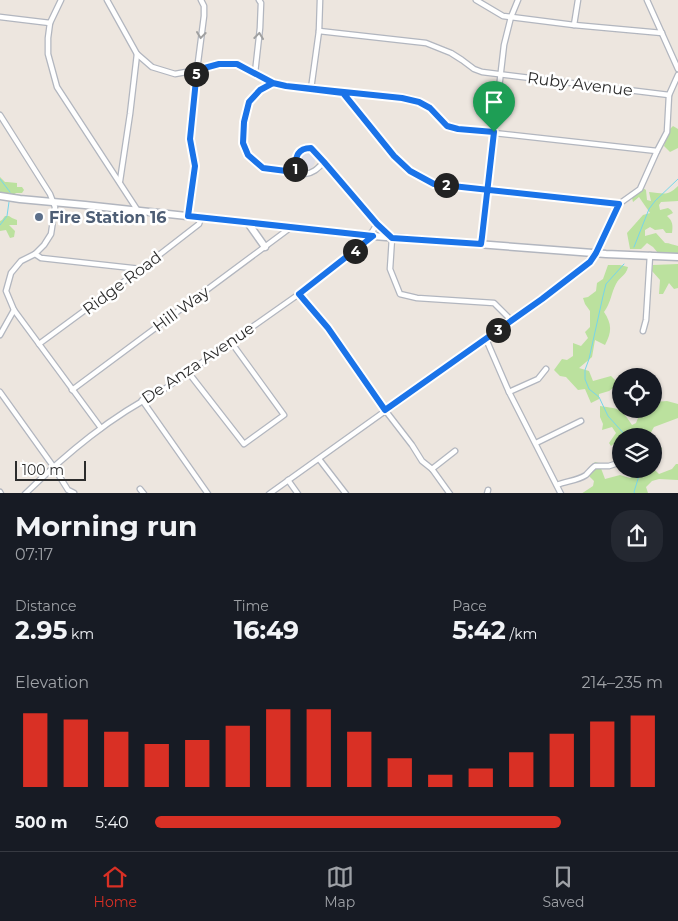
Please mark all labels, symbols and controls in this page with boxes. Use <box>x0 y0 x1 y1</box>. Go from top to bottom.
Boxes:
one-way arrow <box>196 31 207 39</box>
one-way arrow <box>253 32 264 40</box>
pin: 5 <box>184 62 208 86</box>
text: 5 <box>192 65 201 83</box>
street label: Ruby Avenue <box>526 68 634 100</box>
pin <box>473 81 515 132</box>
icon: arrive <box>480 88 508 116</box>
pin: 1 <box>282 156 308 182</box>
text: 1 <box>293 160 298 178</box>
pin: 2 <box>434 172 458 198</box>
text: 2 <box>442 176 451 194</box>
place label: Fire Station 16 <box>49 208 166 227</box>
marker: Fire Station 16 <box>33 211 45 223</box>
pin: 4 <box>342 238 368 264</box>
text: 4 <box>351 242 360 260</box>
street label: Ridge Road <box>79 247 165 319</box>
street label: Hill Way <box>149 282 213 336</box>
street label: De Anza Avenue <box>138 318 258 408</box>
pin: 3 <box>486 318 510 342</box>
text: 3 <box>494 321 503 339</box>
map controls <box>612 368 662 478</box>
button: locate <box>612 368 662 418</box>
button: layers <box>612 428 662 478</box>
scale bar <box>15 458 86 482</box>
text: 100 m <box>22 461 64 479</box>
text: Morning run <box>15 509 197 543</box>
button: share <box>611 510 663 562</box>
text: 07:17 <box>15 545 53 564</box>
text: Distance <box>15 597 77 615</box>
text: Time <box>234 597 269 615</box>
text: Pace <box>452 597 487 615</box>
text: 2.95 <box>15 615 67 645</box>
text: 16:49 <box>234 615 299 645</box>
text: 5:42 <box>452 615 506 645</box>
text: km <box>67 625 94 643</box>
text: /km <box>506 625 537 643</box>
text: Elevation <box>15 673 89 692</box>
text: 214–235 m <box>581 673 663 692</box>
text: 500 m <box>15 813 68 832</box>
text: 5:40 <box>95 813 129 832</box>
tab: Home <box>94 863 137 911</box>
tab: Map <box>324 863 355 911</box>
tab: Saved <box>542 863 584 911</box>

